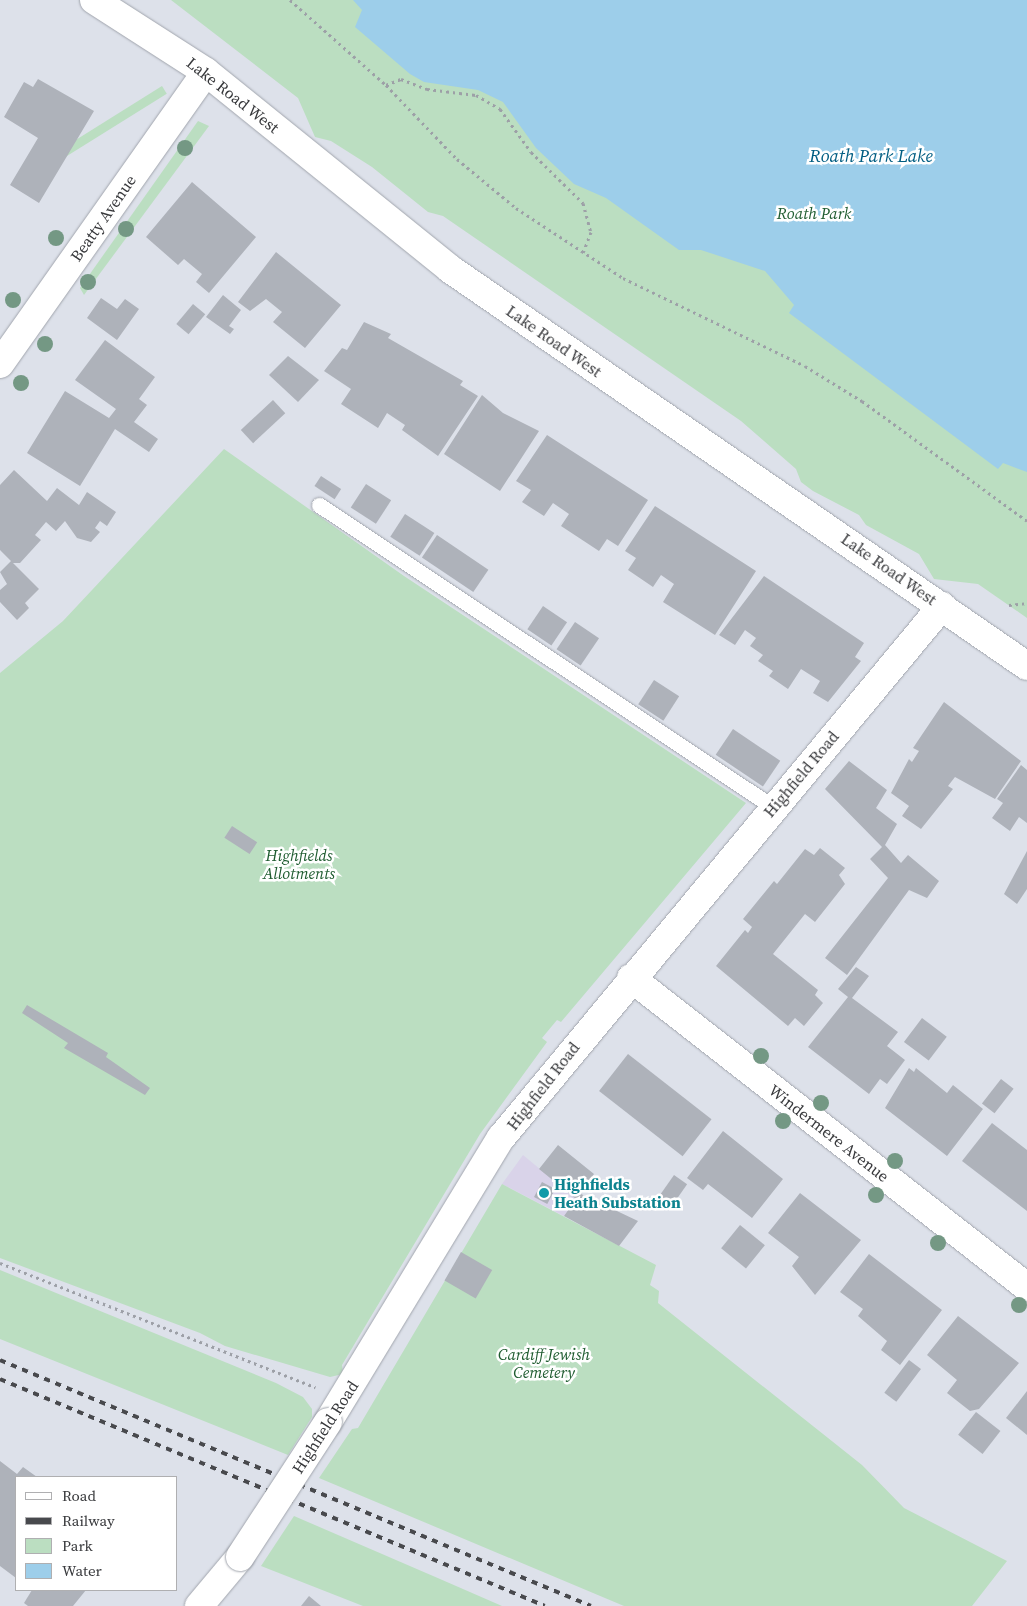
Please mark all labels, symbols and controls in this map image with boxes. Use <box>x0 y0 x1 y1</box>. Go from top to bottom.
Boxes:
street label: Lake Road West <box>183 53 283 137</box>
water label: Roath Park Lake <box>809 145 933 167</box>
street label: Beatty Avenue <box>66 171 140 265</box>
park label: Roath Park <box>777 203 851 223</box>
street label: Lake Road West <box>502 301 606 381</box>
street label: Lake Road West <box>837 529 941 609</box>
street label: Highfield Road <box>759 727 843 821</box>
park label: Highfields Allotments <box>263 845 335 883</box>
street label: Highfield Road <box>503 1038 583 1134</box>
street label: Windermere Avenue <box>765 1080 893 1186</box>
place label: Highfields Heath Substation <box>554 1174 681 1212</box>
marker: Highfields Heath Substation <box>538 1187 550 1199</box>
park label: Cardiff Jewish Cemetery <box>498 1344 590 1382</box>
street label: Highfield Road <box>288 1377 362 1477</box>
legend <box>15 1476 178 1591</box>
text: Road <box>62 1485 96 1506</box>
text: Railway <box>62 1510 115 1531</box>
text: Park <box>62 1535 93 1556</box>
text: Water <box>62 1560 102 1581</box>

